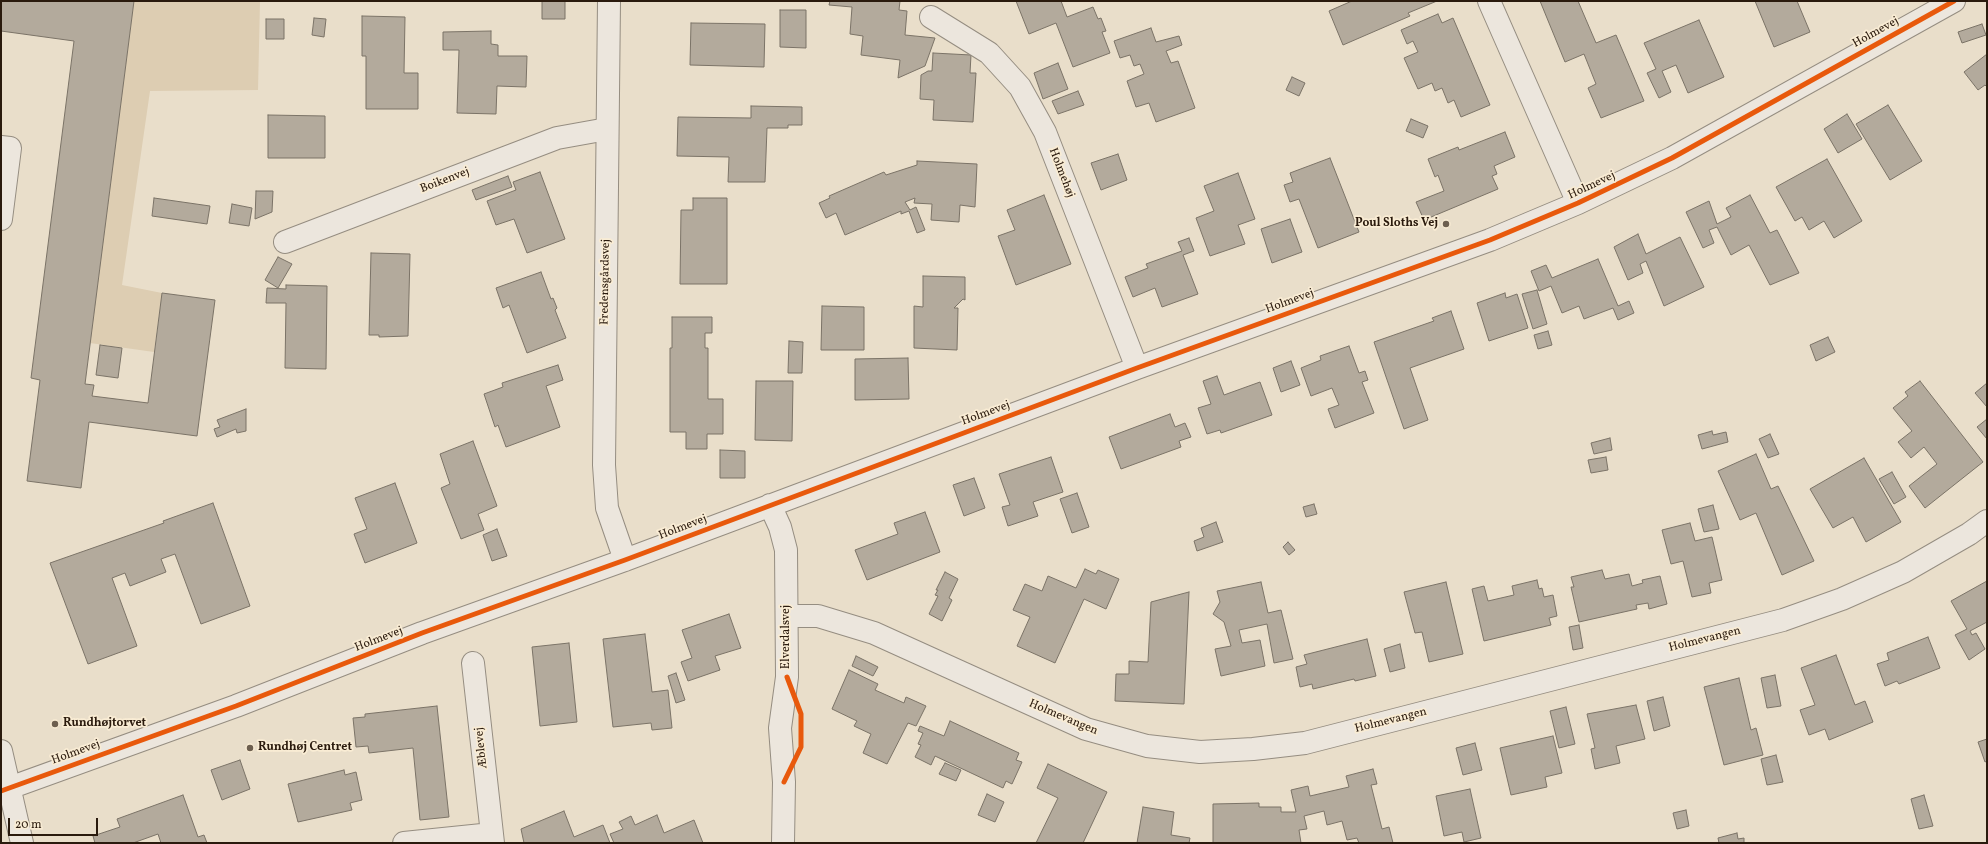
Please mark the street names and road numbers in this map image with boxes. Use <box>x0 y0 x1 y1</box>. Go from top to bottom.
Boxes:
street label: Holmevej <box>1850 14 1902 52</box>
street label: Holmehøj <box>1045 146 1077 200</box>
street label: Boikenvej <box>418 165 472 197</box>
street label: Holmevej <box>1566 169 1618 203</box>
street label: Fredensgårdsvej <box>598 239 614 325</box>
street label: Holmevej <box>1264 287 1316 317</box>
street label: Holmevej <box>960 399 1012 429</box>
street label: Holmevej <box>657 512 709 544</box>
street label: Elverdalsvej <box>780 605 794 669</box>
street label: Holmevej <box>353 624 405 656</box>
street label: Holmevangen <box>1668 624 1742 656</box>
street label: Holmevangen <box>1026 697 1100 739</box>
street label: Holmevangen <box>1354 705 1428 737</box>
street label: Æblevej <box>473 726 491 770</box>
street label: Holmevej <box>50 738 102 768</box>

